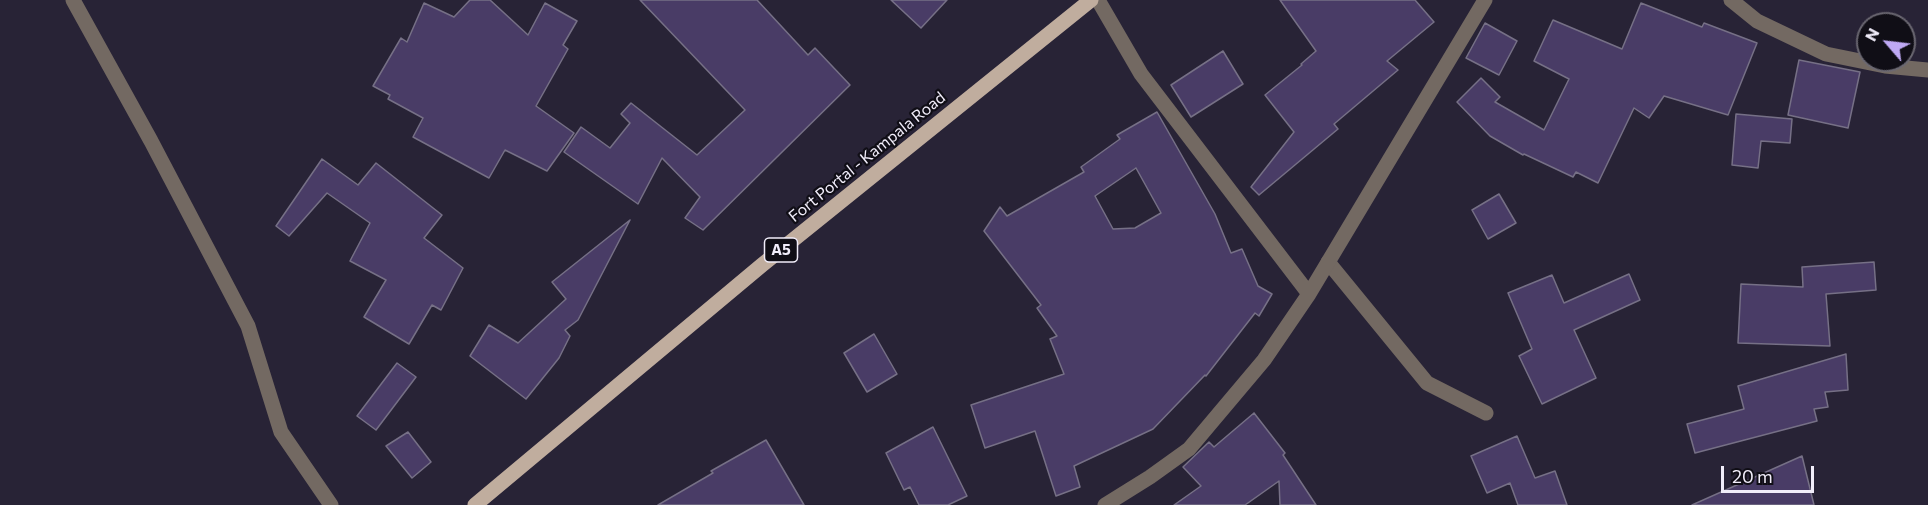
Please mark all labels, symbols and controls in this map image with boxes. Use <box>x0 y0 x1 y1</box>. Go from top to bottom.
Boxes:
north arrow <box>1856 12 1916 72</box>
text: N <box>1860 24 1883 44</box>
street label: Fort Portal - Kampala Road <box>785 88 949 226</box>
road number: A5 <box>764 238 798 262</box>
scale bar <box>1724 454 1817 492</box>
text: 20 m <box>1732 465 1773 487</box>

